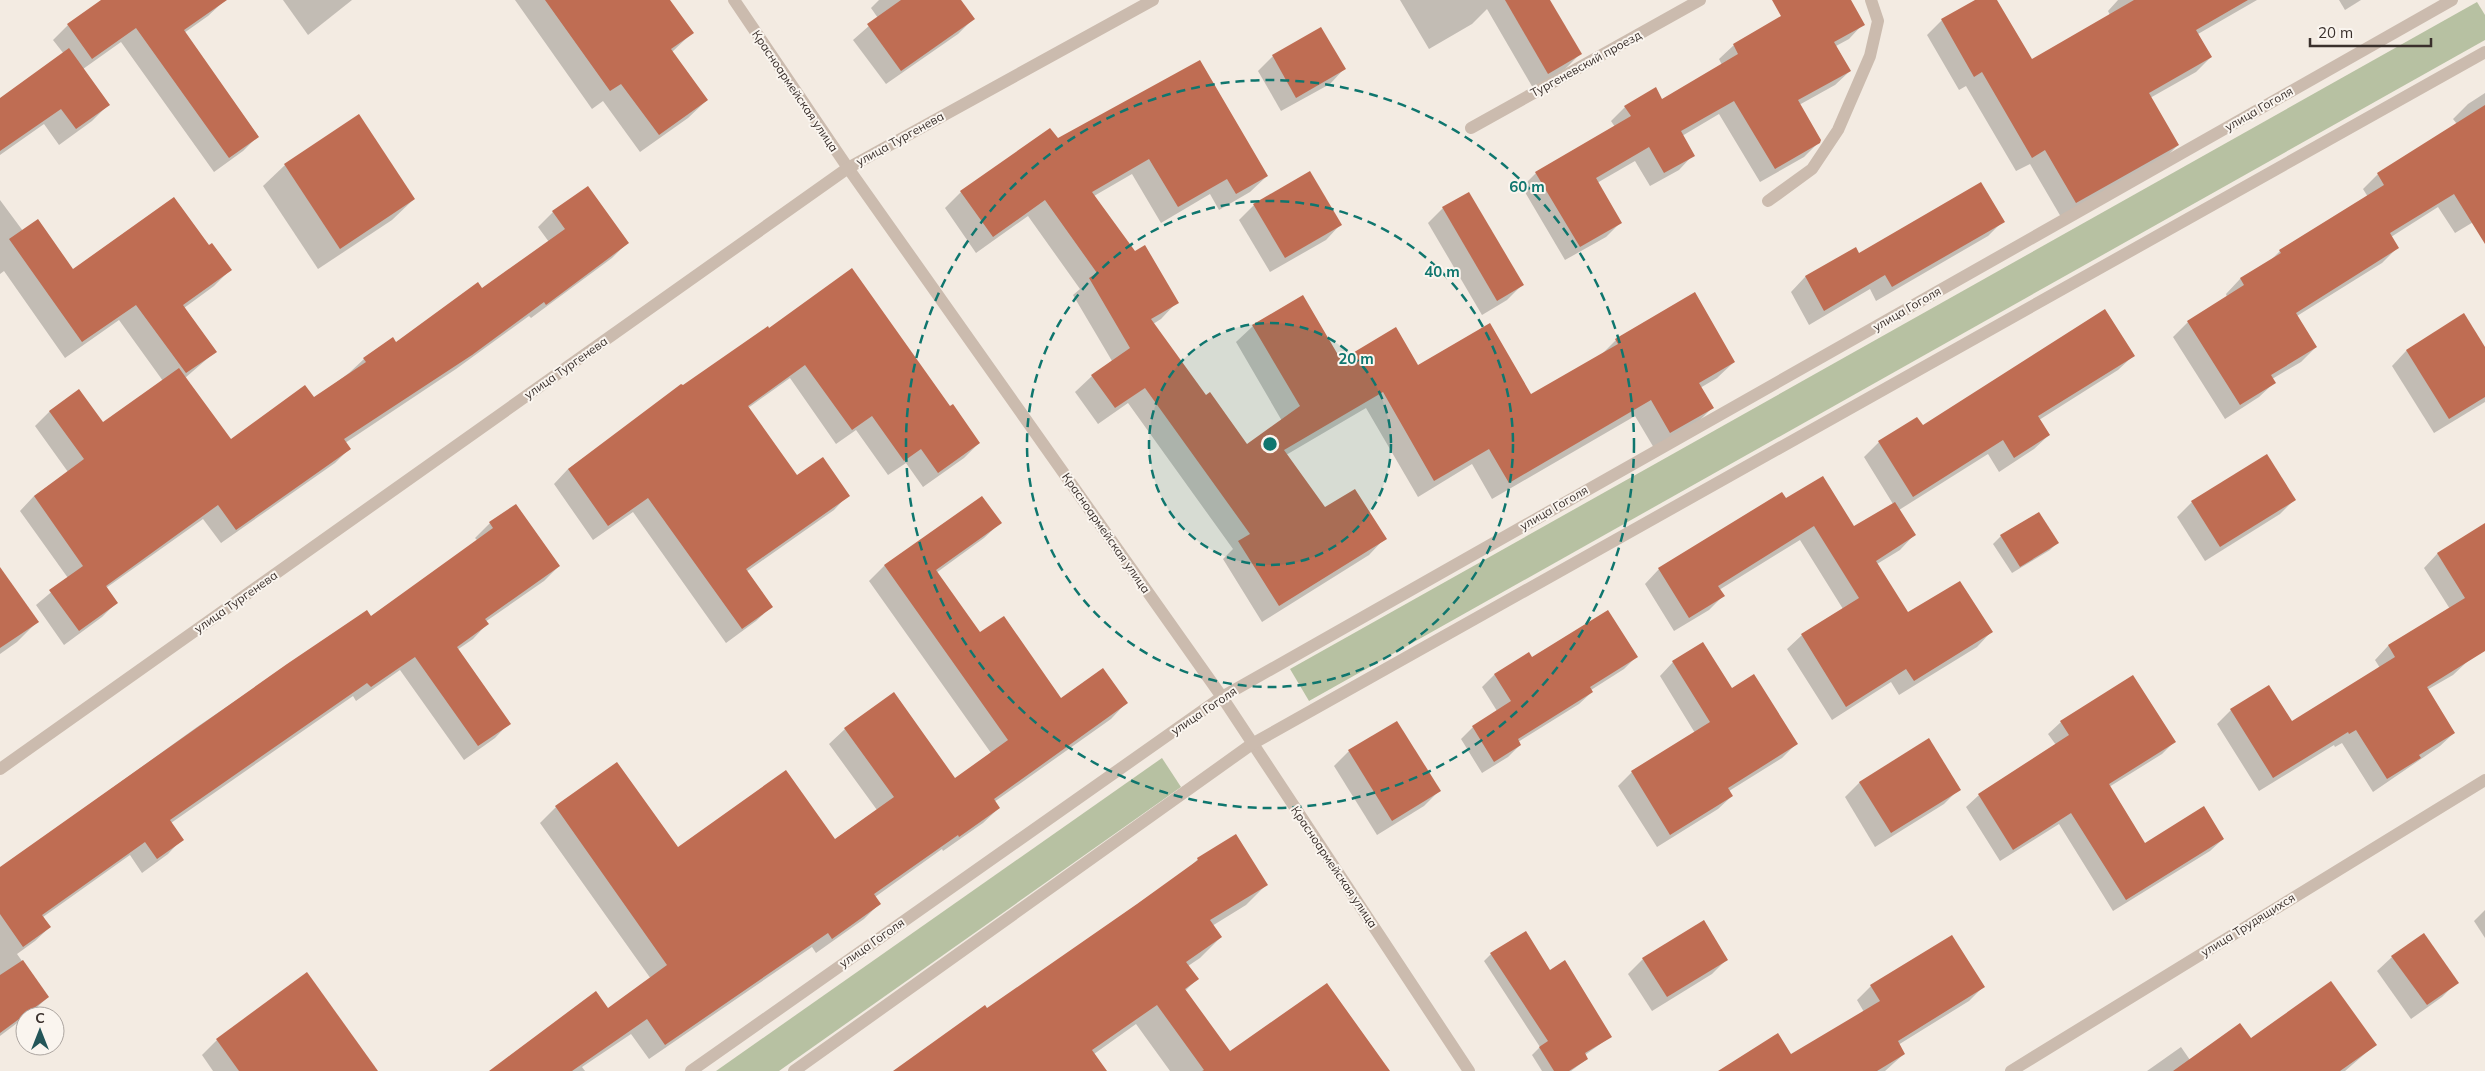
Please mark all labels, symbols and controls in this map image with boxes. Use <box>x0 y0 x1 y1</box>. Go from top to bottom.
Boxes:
scale bar <box>2310 15 2431 47</box>
text: 20 m <box>2318 23 2353 42</box>
street label: Красноармейская улица <box>749 27 842 155</box>
street label: Тургеневский проезд <box>1528 27 1644 100</box>
street label: улица Гоголя <box>2222 83 2295 134</box>
street label: улица Тургенева <box>853 108 946 169</box>
text: 60 m <box>1509 177 1545 196</box>
text: 40 m <box>1424 262 1460 281</box>
street label: улица Гоголя <box>1870 283 1943 334</box>
street label: улица Тургенева <box>521 333 610 402</box>
text: 20 m <box>1338 349 1374 368</box>
centre of rings <box>1261 435 1279 453</box>
street label: Красноармейская улица <box>1059 470 1154 596</box>
street label: улица Гоголя <box>1517 482 1590 533</box>
street label: улица Тургенева <box>191 567 280 636</box>
street label: улица Гоголя <box>1168 683 1239 738</box>
street label: Красноармейская улица <box>1288 803 1381 931</box>
street label: улица Трудящихся <box>2198 890 2298 960</box>
street label: улица Гоголя <box>836 915 907 971</box>
north arrow <box>15 1006 65 1056</box>
text: С <box>35 1009 45 1027</box>

